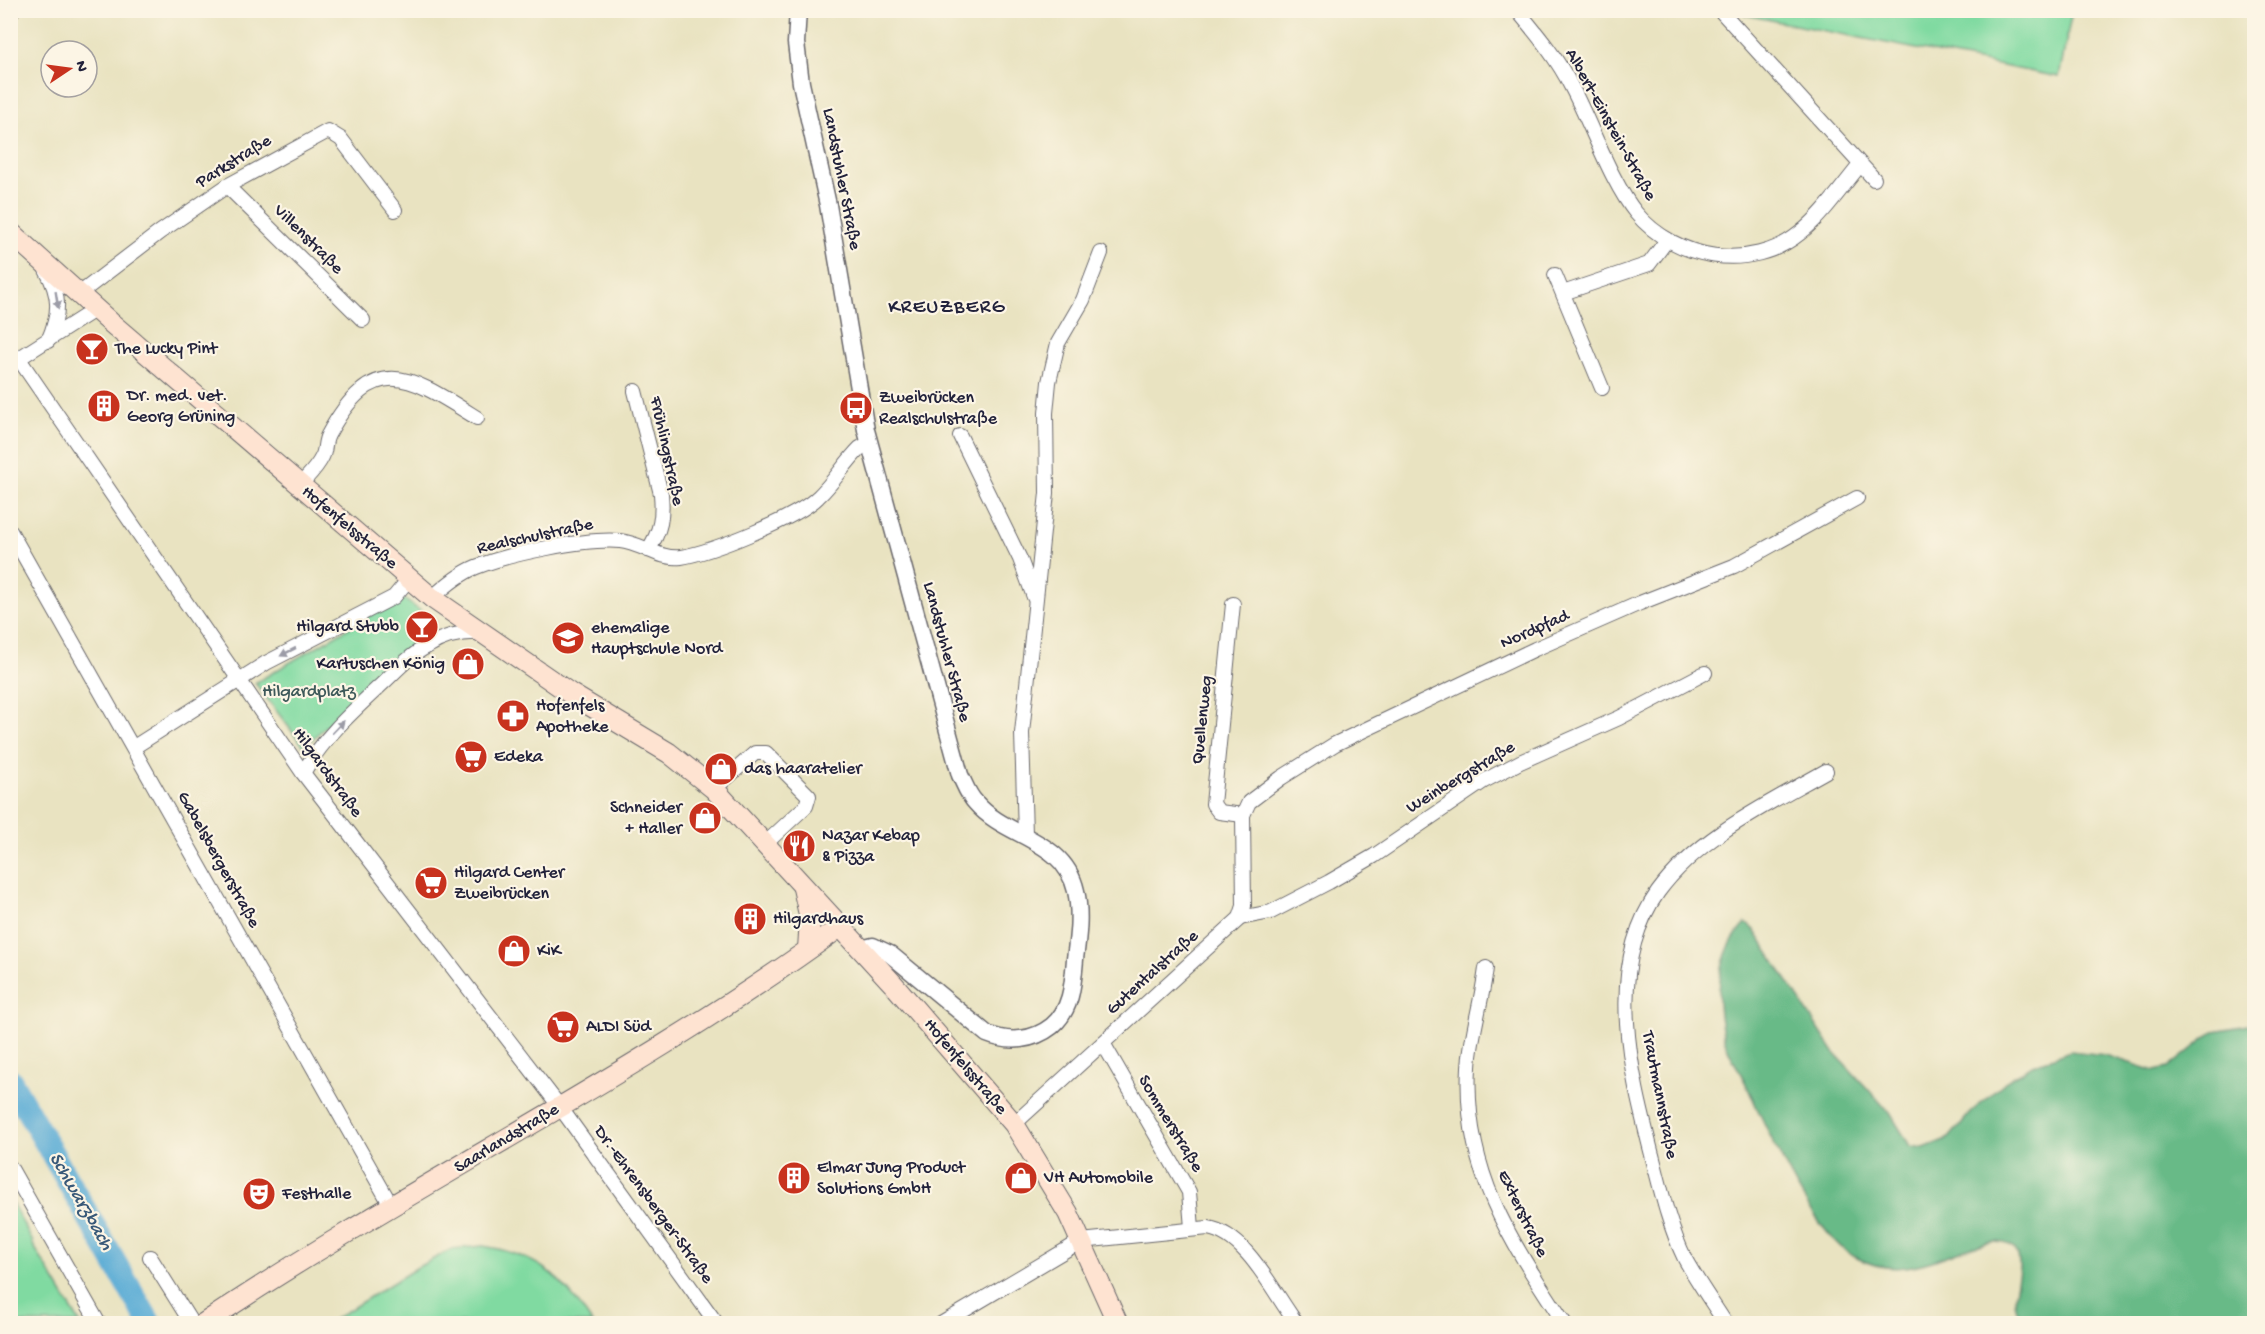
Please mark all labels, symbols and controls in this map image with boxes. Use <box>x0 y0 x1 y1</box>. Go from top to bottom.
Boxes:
north arrow <box>39 39 99 99</box>
street label: Albert-Einstein-Straße <box>1560 46 1661 205</box>
text: N <box>70 59 91 74</box>
street label: Landstuhler Straße <box>817 106 865 252</box>
street label: Parkstraße <box>192 130 276 194</box>
street label: Villenstraße <box>268 200 348 280</box>
one-way arrow <box>53 291 62 310</box>
district label: KREUZBERG <box>888 297 1006 320</box>
bar icon: The Lucky Pint <box>74 331 110 367</box>
place label: The Lucky Pint <box>114 339 219 360</box>
place label: Dr. med. vet. Georg Grüning <box>126 386 235 428</box>
building icon: Dr. med. vet. Georg Grüning <box>86 388 122 424</box>
place label: Zweibrücken Realschulstraße <box>879 388 998 430</box>
bus stop icon: Zweibrücken Realschulstraße <box>838 390 874 426</box>
street label: Frühlingstraße <box>644 394 688 508</box>
street label: Hofenfelsstraße <box>297 482 402 575</box>
street label: Realschulstraße <box>475 514 596 560</box>
street label: Landstuhler Straße <box>917 580 975 725</box>
street label: Nordpfad <box>1497 605 1574 654</box>
bar icon: Hilgard Stubb <box>404 609 440 645</box>
place label: Hilgard Stubb <box>296 617 399 638</box>
place label: ehemalige Hauptschule Nord <box>591 618 724 660</box>
school or university icon: ehemalige Hauptschule Nord <box>550 620 586 656</box>
shop icon: Kartuschen König <box>450 646 486 682</box>
one-way arrow <box>280 647 297 657</box>
place label: Kartuschen König <box>316 654 445 675</box>
street label: Quellenweg <box>1188 675 1218 765</box>
park label: Hilgardplatz <box>262 682 357 703</box>
place label: Hofenfels Apotheke <box>536 696 609 738</box>
pharmacy icon: Hofenfels Apotheke <box>495 698 531 734</box>
one-way arrow <box>330 720 344 734</box>
street label: Hilgardstraße <box>287 724 367 823</box>
street label: Weinbergstraße <box>1403 737 1520 819</box>
supermarket icon: Edeka <box>453 739 489 775</box>
place label: Edeka <box>494 747 544 768</box>
shop icon: das haaratelier <box>703 751 739 787</box>
place label: das haaratelier <box>744 759 863 780</box>
street label: Gabelsbergerstraße <box>172 788 264 932</box>
place label: Schneider + Haller <box>610 798 684 840</box>
shop icon: Schneider + Haller <box>687 800 723 836</box>
place label: Nazar Kebap & Pizza <box>822 826 920 868</box>
restaurant icon: Nazar Kebap & Pizza <box>781 828 817 864</box>
place label: Hilgard Center Zweibrücken <box>454 863 566 905</box>
supermarket icon: Hilgard Center Zweibrücken <box>413 865 449 901</box>
building icon: Hilgardhaus <box>732 901 768 937</box>
place label: Hilgardhaus <box>773 909 864 930</box>
street label: Gutentalstraße <box>1103 926 1204 1020</box>
shop icon: KiK <box>496 933 532 969</box>
place label: KiK <box>537 941 563 962</box>
supermarket icon: ALDI Süd <box>545 1009 581 1045</box>
street label: Hofenfelsstraße <box>919 1015 1012 1120</box>
place label: ALDI Süd <box>586 1017 652 1038</box>
street label: Trautmannstraße <box>1636 1028 1682 1161</box>
street label: Sommerstraße <box>1133 1072 1208 1177</box>
street label: Saarlandstraße <box>451 1099 564 1178</box>
street label: Dr.-Ehrensberger-Straße <box>588 1121 718 1289</box>
water label: Schwarzbach <box>43 1149 117 1255</box>
place label: Elmar Jung Product Solutions GmbH <box>817 1158 966 1200</box>
building icon: Elmar Jung Product Solutions GmbH <box>776 1160 812 1196</box>
shop icon: VH Automobile <box>1003 1160 1039 1196</box>
street label: Exterstraße <box>1492 1167 1552 1262</box>
place label: VH Automobile <box>1043 1168 1154 1189</box>
theatre icon: Festhalle <box>241 1176 277 1212</box>
place label: Festhalle <box>281 1184 352 1205</box>

